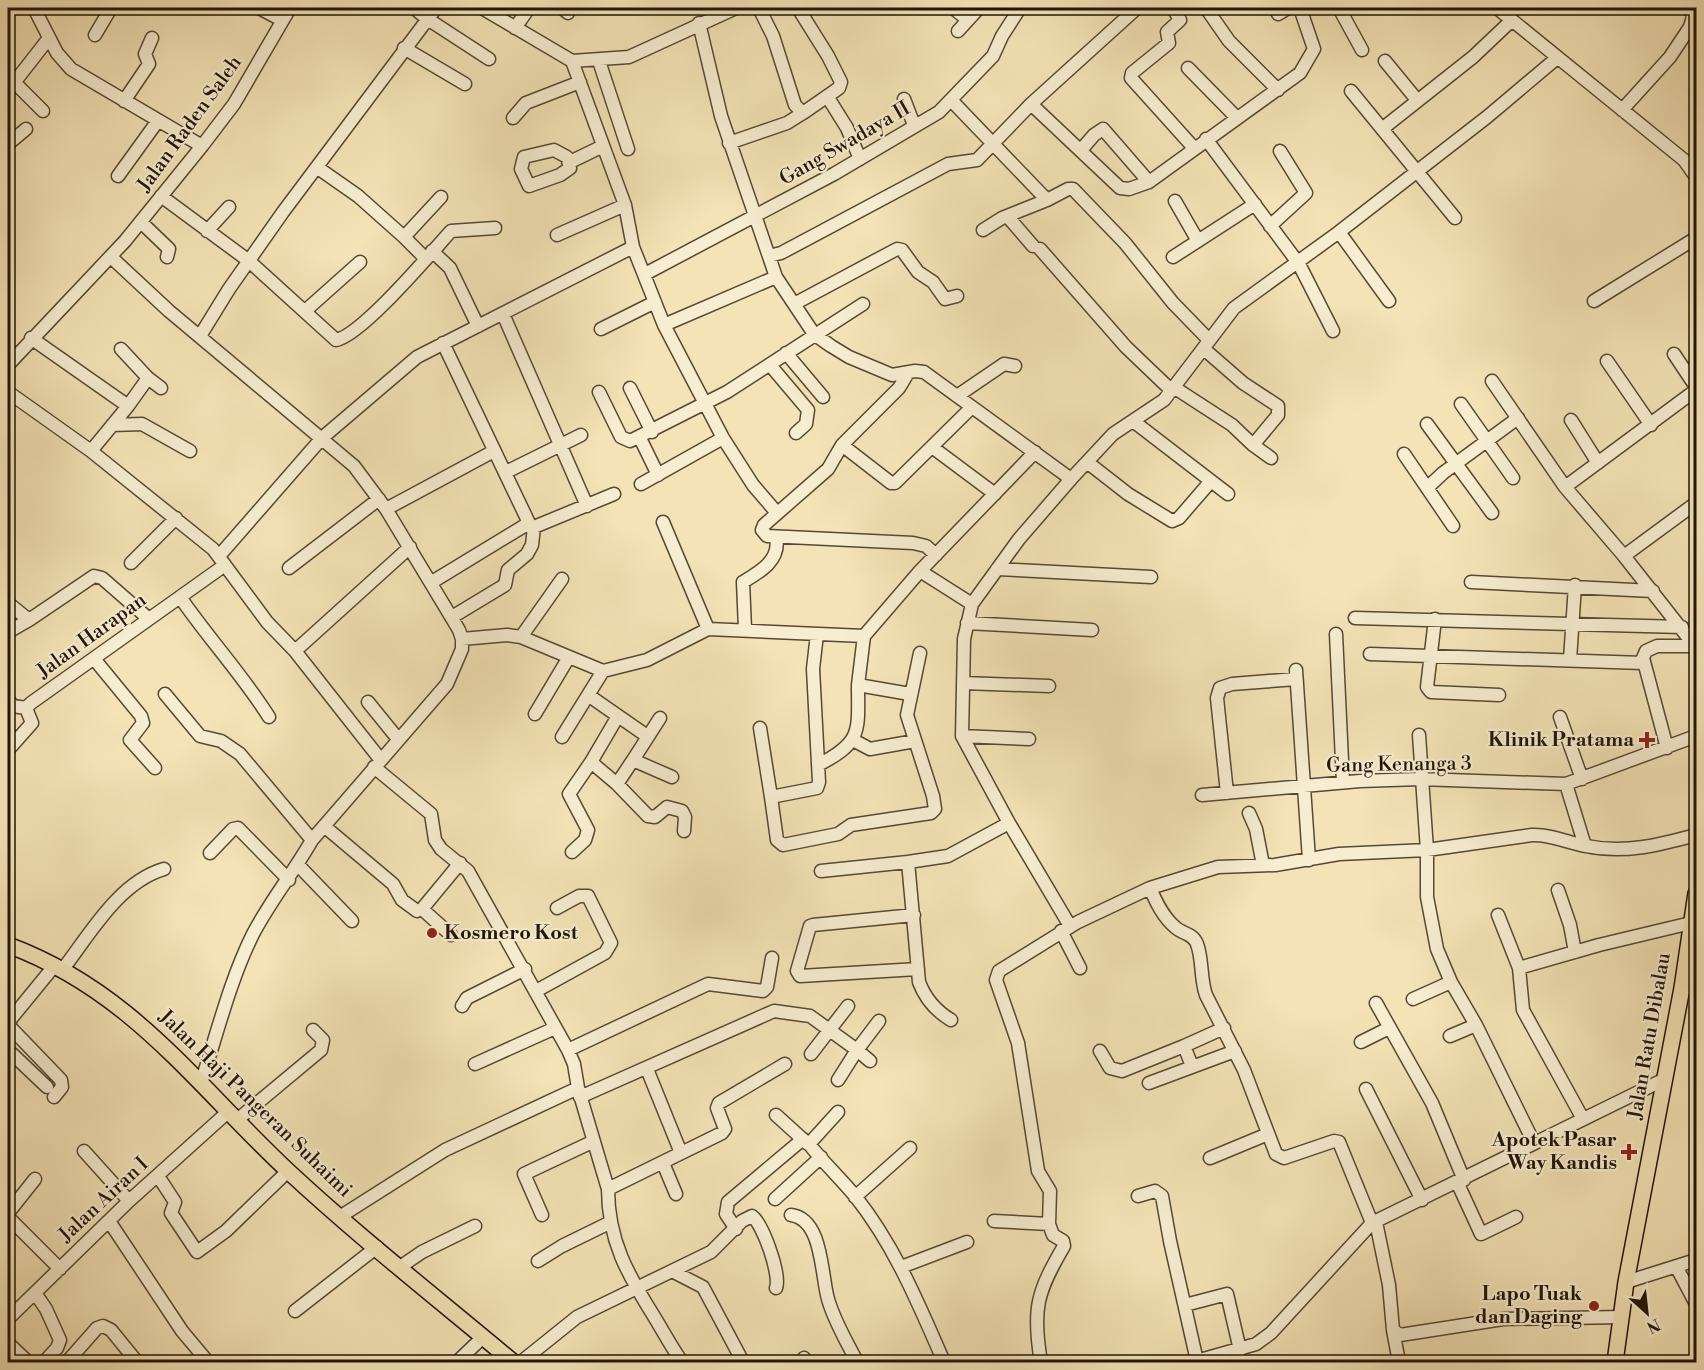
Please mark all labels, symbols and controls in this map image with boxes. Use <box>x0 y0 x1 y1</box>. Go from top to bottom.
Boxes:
street label: Jalan Raden Saleh <box>132 51 248 198</box>
street label: Gang Swadaya II <box>775 96 915 192</box>
street label: Jalan Harapan <box>32 588 152 685</box>
place label: Klinik Pratama <box>1488 728 1634 753</box>
marker: Klinik Pratama <box>1638 731 1656 749</box>
street label: Gang Kenanga 3 <box>1326 751 1472 779</box>
place label: Kosmero Kost <box>444 921 579 946</box>
marker: Kosmero Kost <box>425 926 439 940</box>
street label: Jalan Ratu Dibalau <box>1623 950 1677 1122</box>
street label: Jalan Haji Pangeran Suhaimi <box>152 1004 357 1203</box>
place label: Apotek Pasar Way Kandis <box>1491 1128 1617 1176</box>
marker: Apotek Pasar Way Kandis <box>1622 1145 1636 1159</box>
street label: Jalan Airan I <box>53 1152 154 1248</box>
place label: Lapo Tuak dan Daging <box>1475 1282 1583 1330</box>
north arrow <box>1617 1283 1677 1343</box>
marker: Lapo Tuak dan Daging <box>1587 1299 1601 1313</box>
text: N <box>1643 1314 1664 1337</box>

